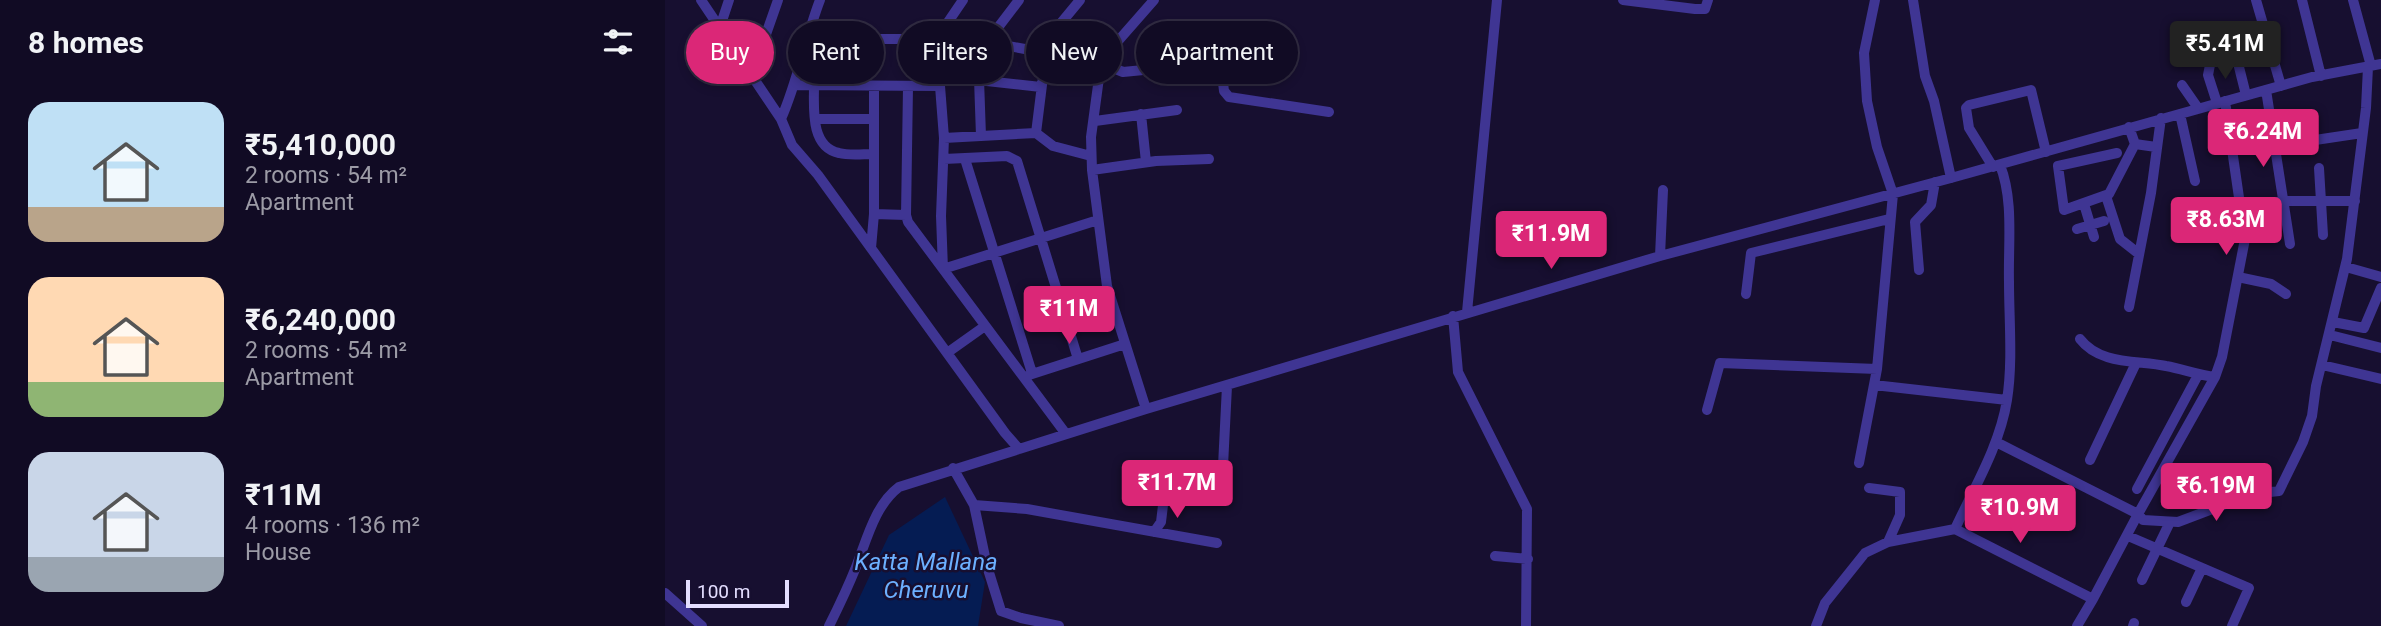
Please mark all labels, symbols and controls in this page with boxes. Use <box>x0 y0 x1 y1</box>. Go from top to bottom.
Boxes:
chip: Buy <box>686 21 774 84</box>
chip: Rent <box>788 21 884 84</box>
chip: Filters <box>898 21 1012 84</box>
chip: New <box>1026 21 1122 84</box>
chip: Apartment <box>1136 21 1298 84</box>
pin: ₹5.41M <box>2168 22 2282 81</box>
icon: filters <box>599 23 637 61</box>
text: 8 homes <box>28 25 144 60</box>
text: ₹5.41M <box>2186 30 2264 57</box>
pin: ₹6.24M <box>2206 110 2320 169</box>
text: ₹6.24M <box>2224 118 2302 145</box>
text: ₹5,410,000 <box>245 127 396 162</box>
icon: home <box>84 130 168 214</box>
text: 2 rooms · 54 m² <box>245 162 407 189</box>
text: Apartment <box>245 189 354 216</box>
pin: ₹8.63M <box>2169 198 2283 257</box>
text: ₹8.63M <box>2187 206 2265 233</box>
pin: ₹11.9M <box>1494 212 1608 271</box>
text: ₹11.9M <box>1512 220 1590 247</box>
pin: ₹11M <box>1028 286 1110 346</box>
text: ₹11M <box>1040 295 1098 322</box>
text: ₹6,240,000 <box>245 302 396 337</box>
icon: home <box>84 305 168 389</box>
text: 2 rooms · 54 m² <box>245 337 407 364</box>
text: Apartment <box>245 364 354 391</box>
pin: ₹11.7M <box>1120 461 1234 520</box>
pin: ₹6.19M <box>2159 463 2273 523</box>
text: ₹11.7M <box>1138 469 1216 496</box>
text: ₹6.19M <box>2177 472 2255 499</box>
text: ₹11M <box>245 477 321 512</box>
icon: home <box>84 480 168 564</box>
pin: ₹10.9M <box>1963 486 2077 545</box>
text: ₹10.9M <box>1981 494 2059 521</box>
text: 4 rooms · 136 m² <box>245 512 420 539</box>
text: House <box>245 539 311 566</box>
water label: Katta Mallana Cheruvu <box>854 548 998 604</box>
scale bar <box>686 577 789 609</box>
text: 100 m <box>697 580 750 603</box>

